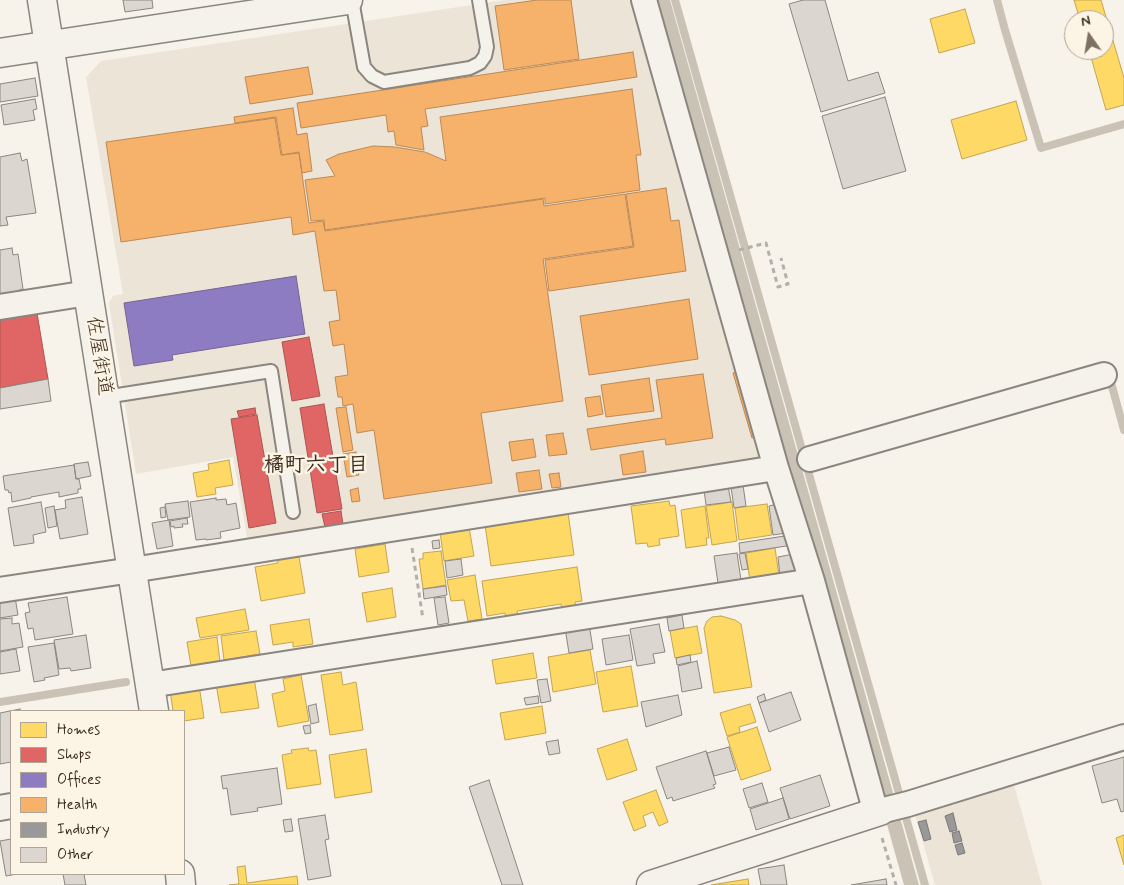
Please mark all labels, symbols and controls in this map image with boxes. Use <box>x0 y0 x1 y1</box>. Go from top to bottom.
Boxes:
north arrow <box>1064 10 1114 60</box>
text: N <box>1079 12 1092 31</box>
street label: 佐屋街道 <box>80 315 116 397</box>
district label: 橘町六丁目 <box>264 454 368 480</box>
legend <box>10 710 185 875</box>
text: Homes <box>57 720 100 740</box>
text: Shops <box>57 745 91 765</box>
text: Offices <box>57 770 101 790</box>
text: Health <box>57 795 98 815</box>
text: Industry <box>57 820 110 840</box>
text: Other <box>57 845 93 865</box>

